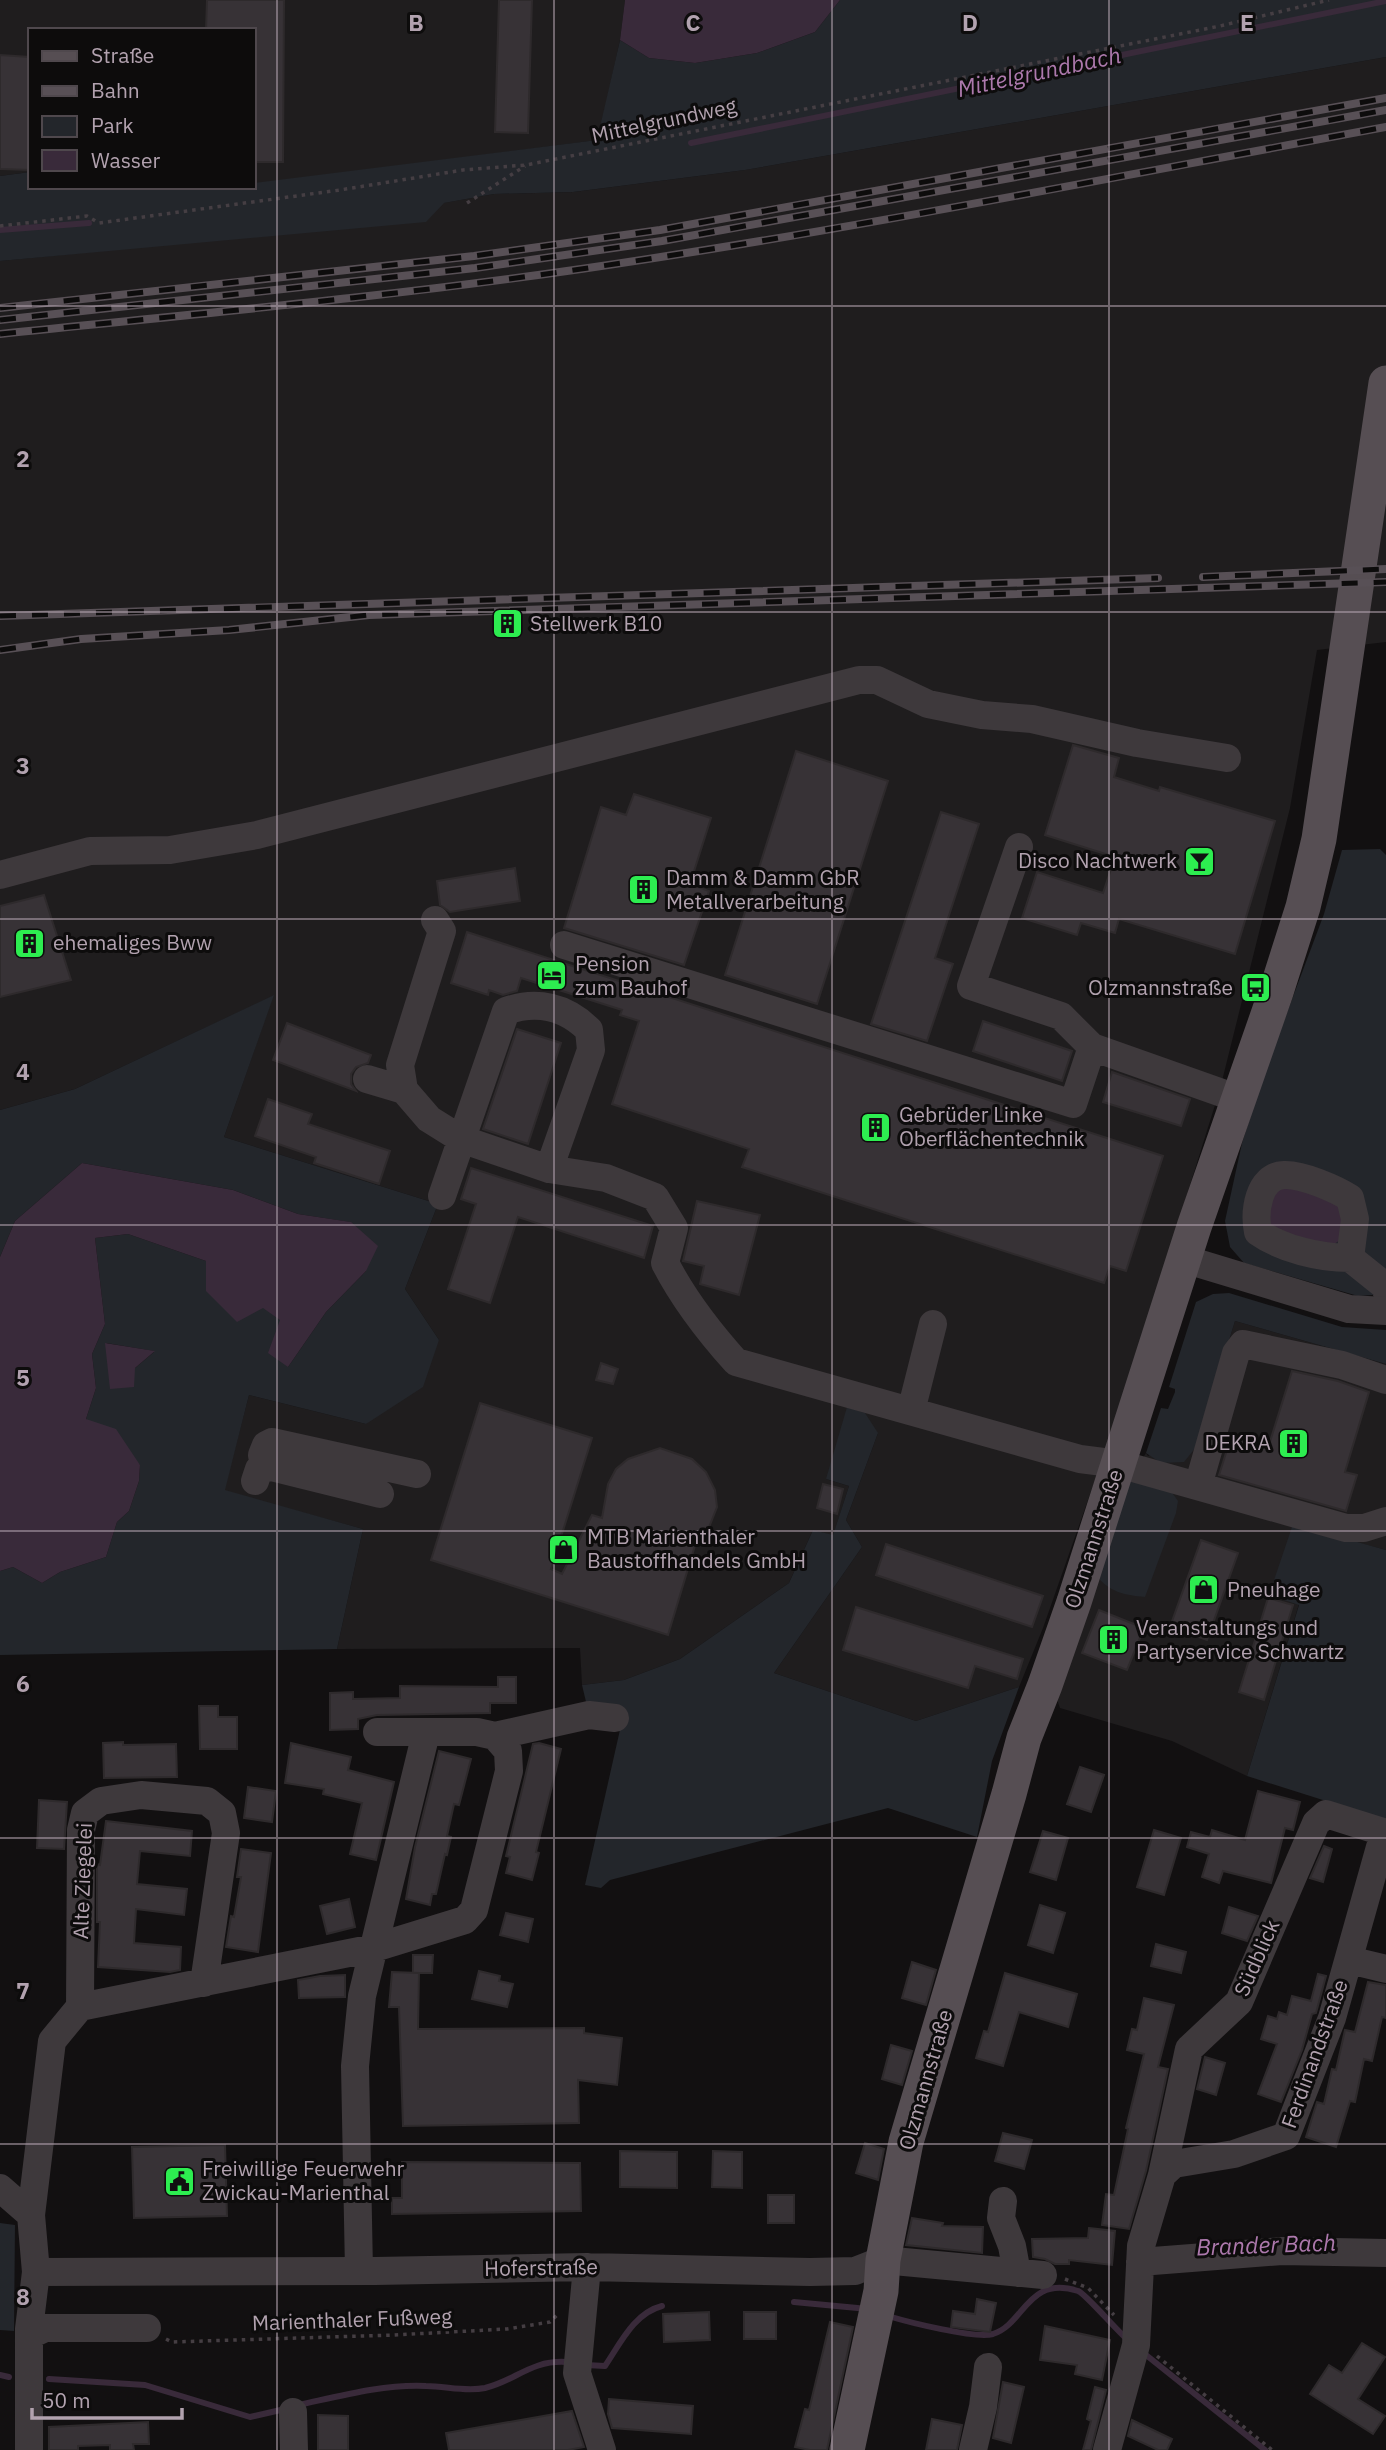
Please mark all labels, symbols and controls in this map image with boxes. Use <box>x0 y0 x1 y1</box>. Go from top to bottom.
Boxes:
text: B <box>408 7 424 37</box>
text: C <box>686 7 701 37</box>
text: D <box>962 7 978 37</box>
text: E <box>1240 7 1254 37</box>
legend <box>28 28 256 189</box>
water label: Mittelgrundbach <box>954 39 1123 103</box>
text: Straße <box>91 41 154 69</box>
text: Bahn <box>91 76 140 104</box>
street label: Mittelgrundweg <box>589 91 739 149</box>
text: Park <box>91 111 134 139</box>
text: Wasser <box>91 146 161 174</box>
text: 2 <box>16 443 30 473</box>
building icon: Stellwerk B10 <box>490 607 524 641</box>
place label: Stellwerk B10 <box>530 609 662 637</box>
text: 3 <box>16 750 30 780</box>
bar icon: Disco Nachtwerk <box>1183 844 1217 878</box>
place label: Disco Nachtwerk <box>1018 846 1177 874</box>
place label: Damm & Damm GbR Metallverarbeitung <box>666 863 860 915</box>
building icon: Damm & Damm GbR Metallverarbeitung <box>626 873 660 907</box>
building icon: ehemaliges Bww <box>13 926 47 960</box>
place label: ehemaliges Bww <box>53 928 212 956</box>
place label: Pension zum Bauhof <box>575 949 687 1001</box>
hotel icon: Pension zum Bauhof <box>535 959 569 993</box>
bus stop icon: Olzmannstraße <box>1239 971 1273 1005</box>
place label: Olzmannstraße <box>1088 973 1233 1001</box>
text: 4 <box>16 1056 30 1086</box>
place label: Gebrüder Linke Oberflächentechnik <box>899 1100 1085 1152</box>
building icon: Gebrüder Linke Oberflächentechnik <box>859 1110 893 1144</box>
text: 5 <box>16 1362 30 1392</box>
building icon: DEKRA <box>1277 1426 1311 1460</box>
place label: DEKRA <box>1204 1428 1271 1456</box>
street label: Olzmannstraße <box>1057 1465 1129 1612</box>
place label: MTB Marienthaler Baustoffhandels GmbH <box>587 1522 806 1574</box>
shop icon: MTB Marienthaler Baustoffhandels GmbH <box>547 1532 581 1566</box>
shop icon: Pneuhage <box>1187 1573 1221 1607</box>
place label: Pneuhage <box>1227 1575 1321 1603</box>
place label: Veranstaltungs und Partyservice Schwartz <box>1136 1613 1344 1665</box>
building icon: Veranstaltungs und Partyservice Schwartz <box>1096 1623 1130 1657</box>
text: 6 <box>16 1668 30 1698</box>
street label: Alte Ziegelei <box>66 1822 98 1940</box>
street label: Südblick <box>1227 1915 1285 2000</box>
text: 7 <box>16 1975 30 2005</box>
street label: Ferdinandstraße <box>1274 1975 1354 2132</box>
street label: Olzmannstraße <box>892 2006 958 2153</box>
place label: Freiwillige Feuerwehr Zwickau-Marienthal <box>202 2154 405 2206</box>
public building icon: Freiwillige Feuerwehr Zwickau-Marienthal <box>162 2164 196 2198</box>
water label: Brander Bach <box>1196 2227 1336 2261</box>
street label: Hoferstraße <box>484 2252 598 2282</box>
text: 8 <box>16 2281 30 2311</box>
street label: Marienthaler Fußweg <box>251 2302 453 2336</box>
scale bar <box>32 2376 182 2420</box>
text: 50 m <box>42 2386 91 2414</box>

